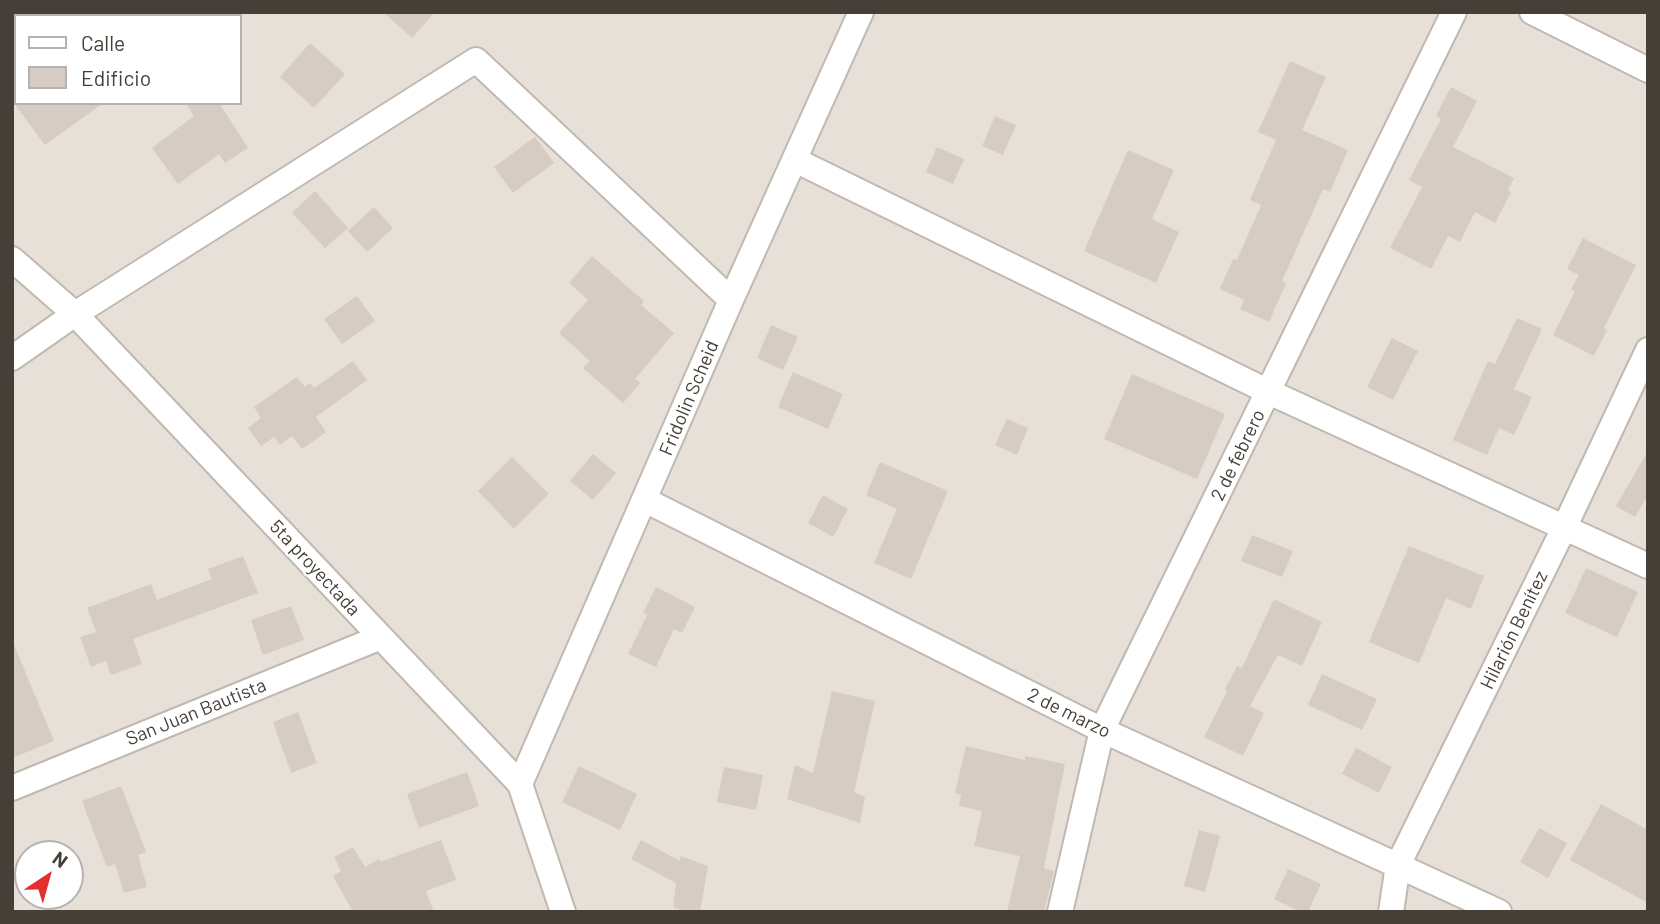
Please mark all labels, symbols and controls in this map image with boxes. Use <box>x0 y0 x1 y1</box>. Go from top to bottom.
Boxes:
legend <box>14 14 242 105</box>
text: Calle <box>81 30 125 55</box>
text: Edificio <box>81 65 151 90</box>
street label: Fridolin Scheid <box>655 337 723 459</box>
street label: 2 de febrero <box>1206 406 1270 504</box>
street label: 5ta proyectada <box>265 515 365 621</box>
street label: Hilarión Benítez <box>1476 567 1552 693</box>
street label: San Juan Bautista <box>123 674 269 750</box>
street label: 2 de marzo <box>1024 683 1114 743</box>
north arrow <box>14 840 84 910</box>
text: N <box>49 846 72 872</box>

